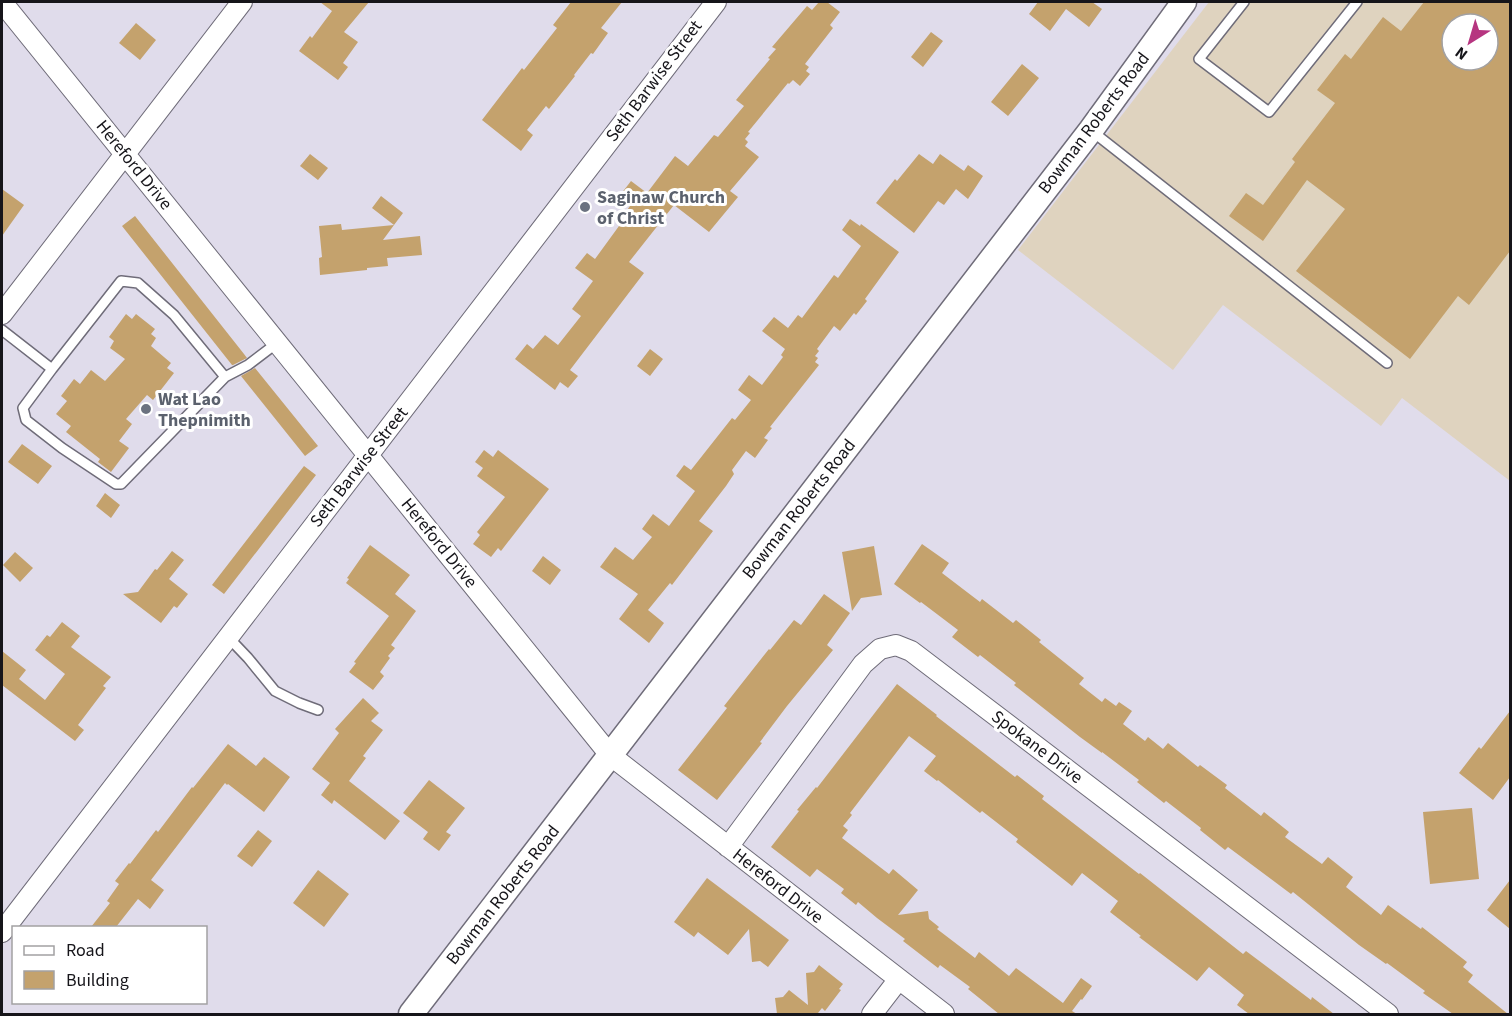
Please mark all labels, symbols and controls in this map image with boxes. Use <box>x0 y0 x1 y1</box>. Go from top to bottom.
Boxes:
north arrow <box>1440 12 1500 72</box>
street label: Seth Barwise Street <box>600 15 708 147</box>
text: N <box>1451 41 1472 65</box>
street label: Bowman Roberts Road <box>1032 47 1156 199</box>
street label: Hereford Drive <box>90 115 178 215</box>
place label: Saginaw Church of Christ <box>597 185 725 231</box>
marker: Saginaw Church of Christ <box>578 200 592 214</box>
place label: Wat Lao Thepnimith <box>158 387 251 433</box>
marker: Wat Lao Thepnimith <box>139 402 153 416</box>
street label: Seth Barwise Street <box>304 402 414 532</box>
street label: Bowman Roberts Road <box>736 434 862 584</box>
street label: Hereford Drive <box>395 493 483 593</box>
street label: Spokane Drive <box>986 704 1088 790</box>
street label: Bowman Roberts Road <box>440 820 566 970</box>
street label: Hereford Drive <box>727 843 829 929</box>
legend <box>12 926 207 1004</box>
text: Road <box>66 938 105 963</box>
text: Building <box>66 968 129 993</box>

